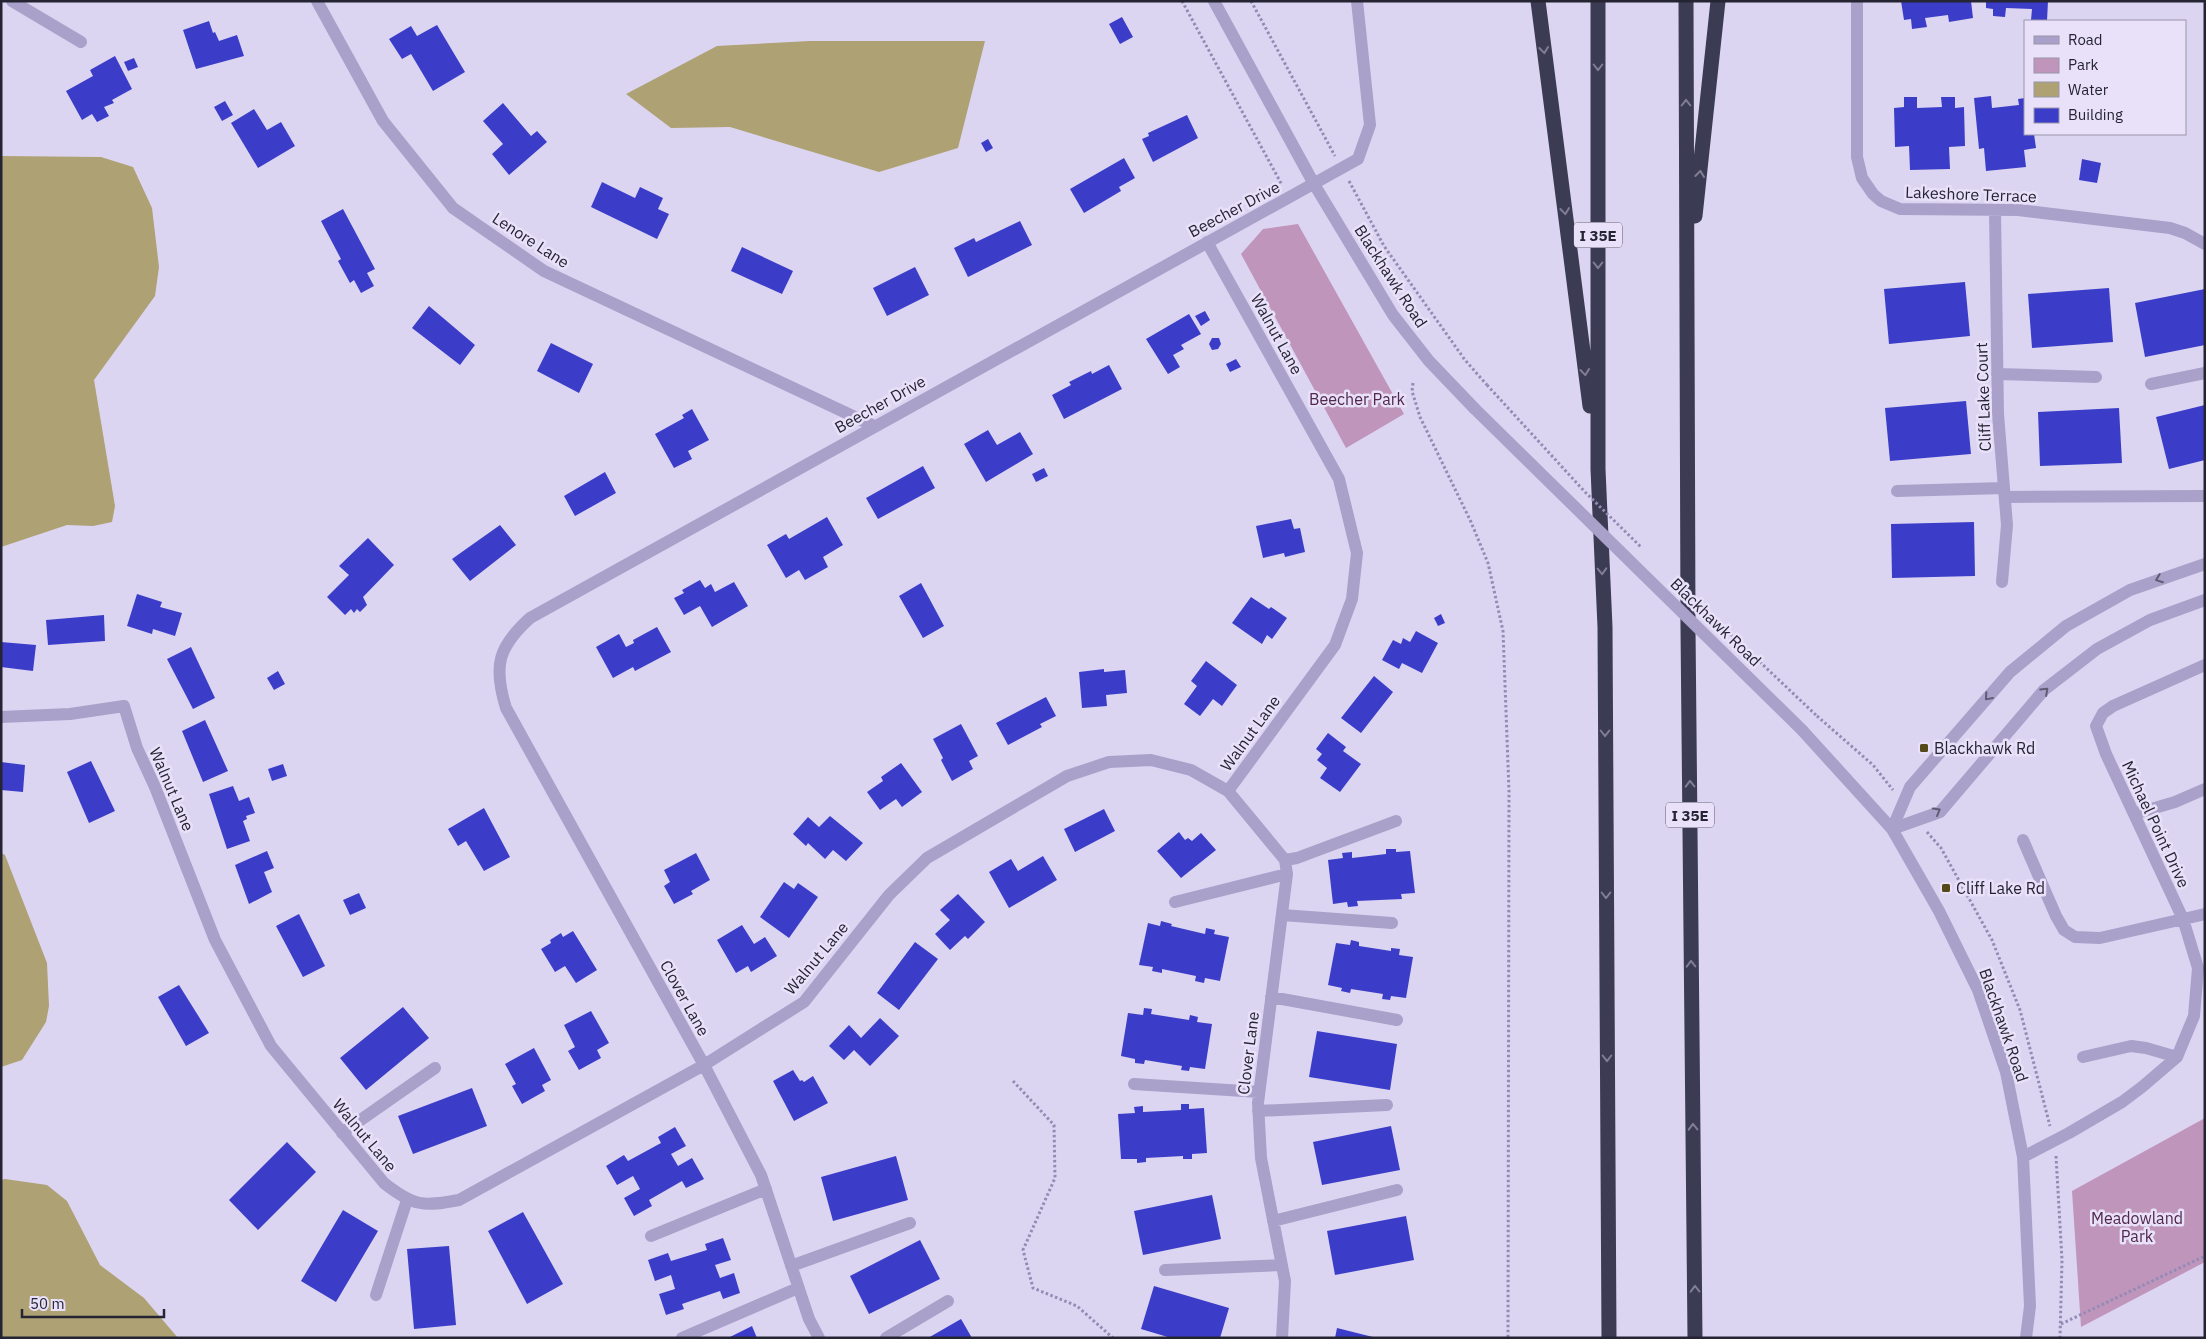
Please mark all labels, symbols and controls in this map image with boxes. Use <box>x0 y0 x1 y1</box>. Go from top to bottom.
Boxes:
legend <box>2024 20 2186 135</box>
text: Road <box>2068 30 2103 49</box>
one-way arrow <box>1538 46 1549 54</box>
text: Park <box>2068 55 2098 74</box>
one-way arrow <box>1593 64 1603 72</box>
text: Water <box>2068 80 2109 99</box>
one-way arrow <box>1681 99 1691 106</box>
text: Building <box>2068 105 2123 124</box>
one-way arrow <box>1694 169 1705 177</box>
street label: Beecher Drive <box>1185 176 1283 241</box>
street label: Lakeshore Terrace <box>1905 182 2037 206</box>
one-way arrow <box>1559 207 1570 215</box>
street label: Lenore Lane <box>489 208 573 272</box>
street label: Blackhawk Road <box>1350 221 1432 331</box>
road number: I 35E <box>1574 222 1622 248</box>
one-way arrow <box>1593 262 1603 269</box>
street label: Walnut Lane <box>1247 290 1307 378</box>
street label: Cliff Lake Court <box>1971 342 1995 452</box>
one-way arrow <box>1579 368 1590 376</box>
street label: Beecher Drive <box>831 371 929 437</box>
park label: Beecher Park <box>1309 389 1406 409</box>
one-way arrow <box>1597 567 1608 575</box>
one-way arrow <box>2155 573 2163 583</box>
street label: Blackhawk Road <box>1666 574 1766 670</box>
one-way arrow <box>2039 688 2048 697</box>
street label: Walnut Lane <box>1216 691 1284 775</box>
one-way arrow <box>1984 692 1993 701</box>
one-way arrow <box>1600 730 1610 737</box>
place label: Blackhawk Rd <box>1934 738 2035 758</box>
marker: Blackhawk Rd <box>1918 742 1930 754</box>
street label: Walnut Lane <box>145 744 199 834</box>
street label: Michael Point Drive <box>2118 757 2194 891</box>
one-way arrow <box>1684 780 1695 788</box>
road number: I 35E <box>1666 802 1714 828</box>
one-way arrow <box>1931 808 1940 818</box>
place label: Cliff Lake Rd <box>1956 878 2045 898</box>
marker: Cliff Lake Rd <box>1940 882 1952 894</box>
one-way arrow <box>1601 892 1611 900</box>
street label: Walnut Lane <box>780 917 852 999</box>
street label: Clover Lane <box>656 957 714 1040</box>
one-way arrow <box>1686 960 1696 968</box>
street label: Blackhawk Road <box>1975 966 2033 1084</box>
street label: Clover Lane <box>1233 1010 1263 1096</box>
one-way arrow <box>1602 1054 1612 1062</box>
street label: Walnut Lane <box>329 1094 401 1176</box>
one-way arrow <box>1688 1122 1698 1130</box>
park label: Meadowland Park <box>2091 1208 2183 1246</box>
one-way arrow <box>1689 1285 1700 1293</box>
scale bar <box>22 1286 165 1318</box>
text: 50 m <box>30 1294 65 1313</box>

